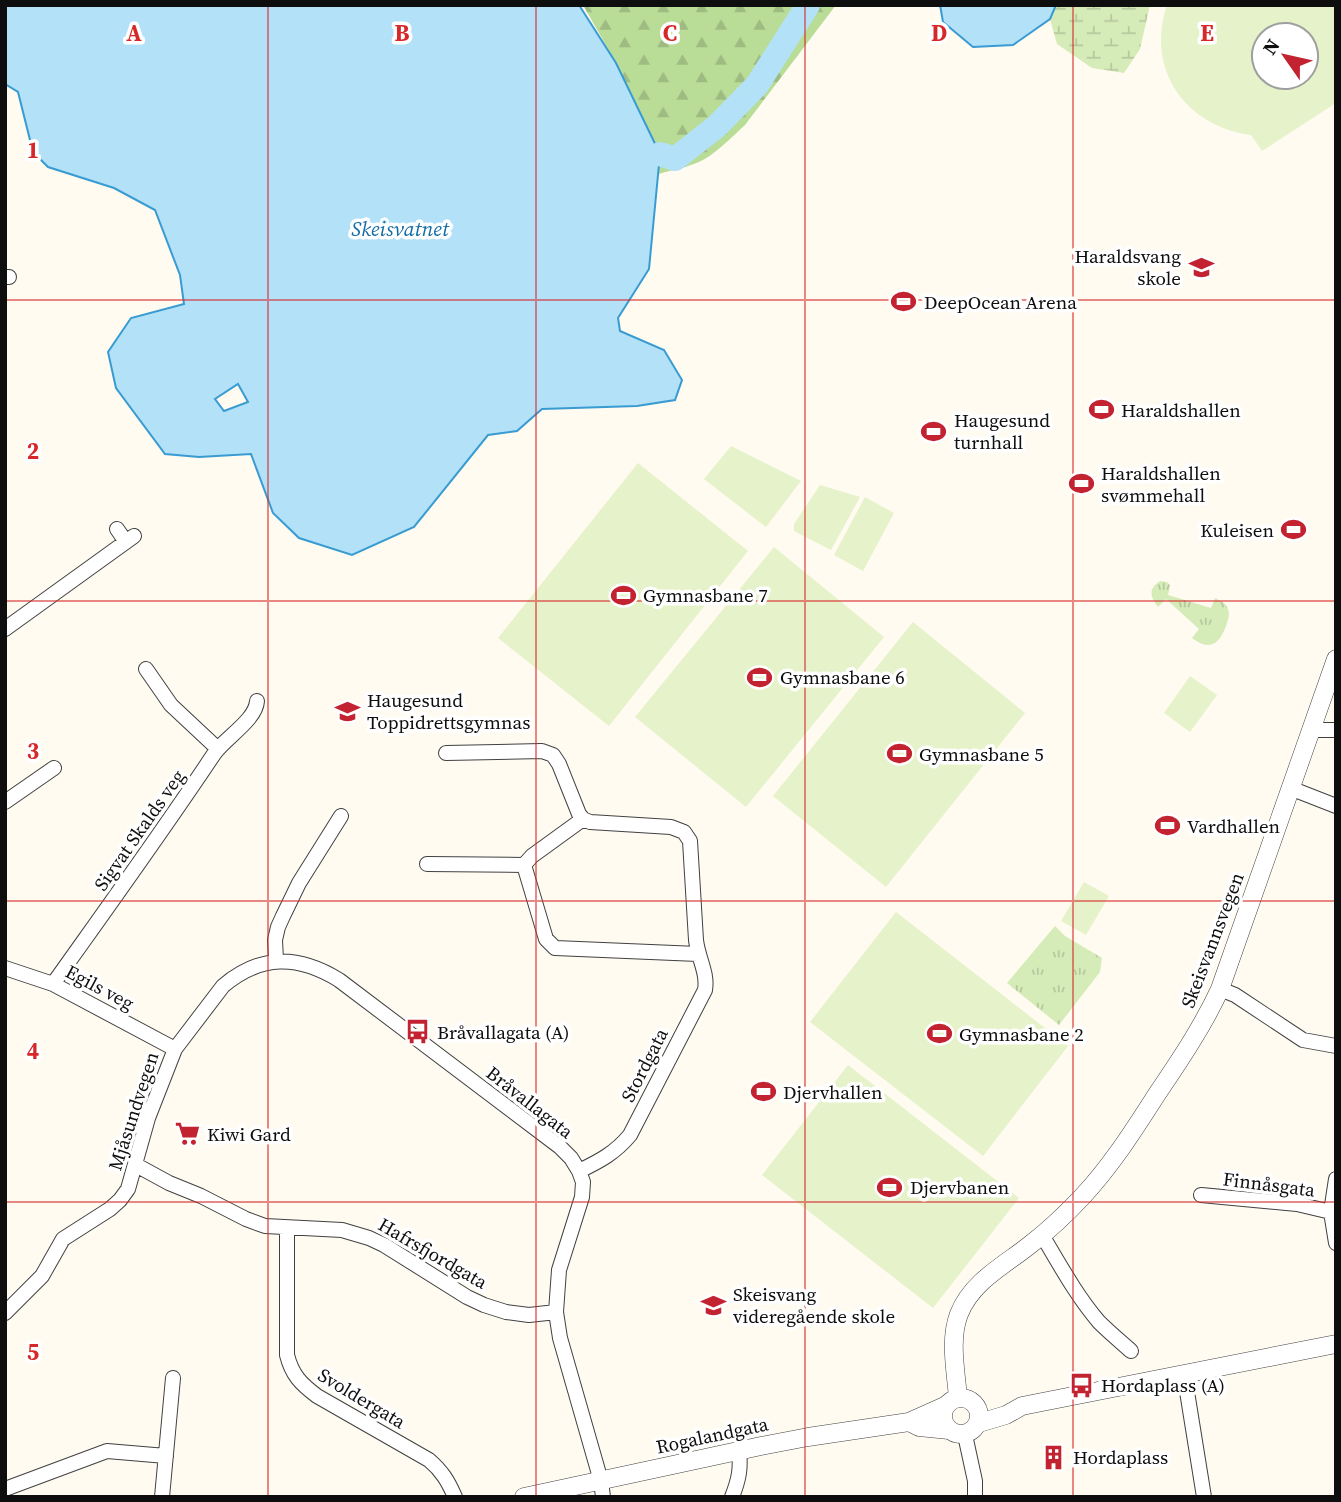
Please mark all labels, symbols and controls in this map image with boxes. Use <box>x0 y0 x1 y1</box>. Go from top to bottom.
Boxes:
text: A <box>126 17 142 49</box>
text: B <box>395 17 410 49</box>
text: C <box>663 17 677 49</box>
text: D <box>931 17 947 49</box>
text: E <box>1200 17 1214 49</box>
north arrow <box>1250 21 1320 91</box>
text: N <box>1256 33 1286 60</box>
text: 1 <box>27 134 39 166</box>
water label: Skeisvatnet <box>351 214 450 243</box>
place label: Haraldsvang skole <box>1074 243 1181 291</box>
school or university icon: Haraldsvang skole <box>1187 253 1215 281</box>
sports icon: DeepOcean Arena <box>890 288 918 316</box>
place label: DeepOcean Arena <box>924 289 1077 315</box>
sports icon: Haraldshallen <box>1087 396 1115 424</box>
place label: Haraldshallen <box>1121 397 1241 423</box>
place label: Haugesund turnhall <box>954 407 1050 455</box>
sports icon: Haugesund turnhall <box>920 417 948 445</box>
text: 2 <box>27 435 39 467</box>
place label: Haraldshallen svømmehall <box>1101 460 1221 508</box>
sports icon: Haraldshallen svømmehall <box>1067 470 1095 498</box>
sports icon: Kuleisen <box>1280 516 1308 544</box>
place label: Kuleisen <box>1200 517 1274 543</box>
sports icon: Gymnasbane 7 <box>609 581 637 609</box>
place label: Gymnasbane 7 <box>643 582 768 608</box>
sports icon: Gymnasbane 6 <box>746 663 774 691</box>
place label: Gymnasbane 6 <box>780 664 905 690</box>
place label: Haugesund Toppidrettsgymnas <box>367 687 530 735</box>
school or university icon: Haugesund Toppidrettsgymnas <box>333 697 361 725</box>
text: 3 <box>27 735 39 767</box>
sports icon: Gymnasbane 5 <box>885 740 913 768</box>
place label: Gymnasbane 5 <box>919 741 1044 767</box>
street label: Sigvat Skalds veg <box>88 764 191 896</box>
sports icon: Vardhallen <box>1153 812 1181 840</box>
place label: Vardhallen <box>1187 813 1280 839</box>
street label: Skeisvannsvegen <box>1174 869 1250 1011</box>
street label: Egils veg <box>61 958 139 1016</box>
bus stop icon: Bråvallagata (A) <box>403 1018 431 1046</box>
place label: Bråvallagata (A) <box>437 1019 569 1045</box>
sports icon: Gymnasbane 2 <box>925 1020 953 1048</box>
place label: Gymnasbane 2 <box>959 1021 1084 1047</box>
street label: Stordgata <box>614 1023 674 1106</box>
text: 4 <box>27 1035 39 1067</box>
street label: Mjåsundvegen <box>102 1048 164 1174</box>
street label: Bråvallagata <box>481 1060 579 1144</box>
sports icon: Djervhallen <box>749 1078 777 1106</box>
place label: Djervhallen <box>783 1079 883 1105</box>
supermarket icon: Kiwi Gard <box>173 1120 201 1148</box>
place label: Kiwi Gard <box>207 1121 291 1147</box>
street label: Finnåsgata <box>1222 1165 1317 1203</box>
sports icon: Djervbanen <box>876 1173 904 1201</box>
place label: Djervbanen <box>910 1174 1009 1200</box>
street label: Hafrsfjordgata <box>374 1211 493 1295</box>
place label: Skeisvang videregående skole <box>733 1281 895 1329</box>
school or university icon: Skeisvang videregående skole <box>699 1291 727 1319</box>
text: 5 <box>27 1336 39 1368</box>
street label: Svoldergata <box>313 1362 411 1434</box>
bus stop icon: Hordaplass (A) <box>1067 1371 1095 1399</box>
place label: Hordaplass (A) <box>1101 1372 1225 1398</box>
street label: Rogalandgata <box>654 1410 771 1460</box>
building icon: Hordaplass <box>1039 1443 1067 1471</box>
place label: Hordaplass <box>1073 1444 1168 1470</box>

